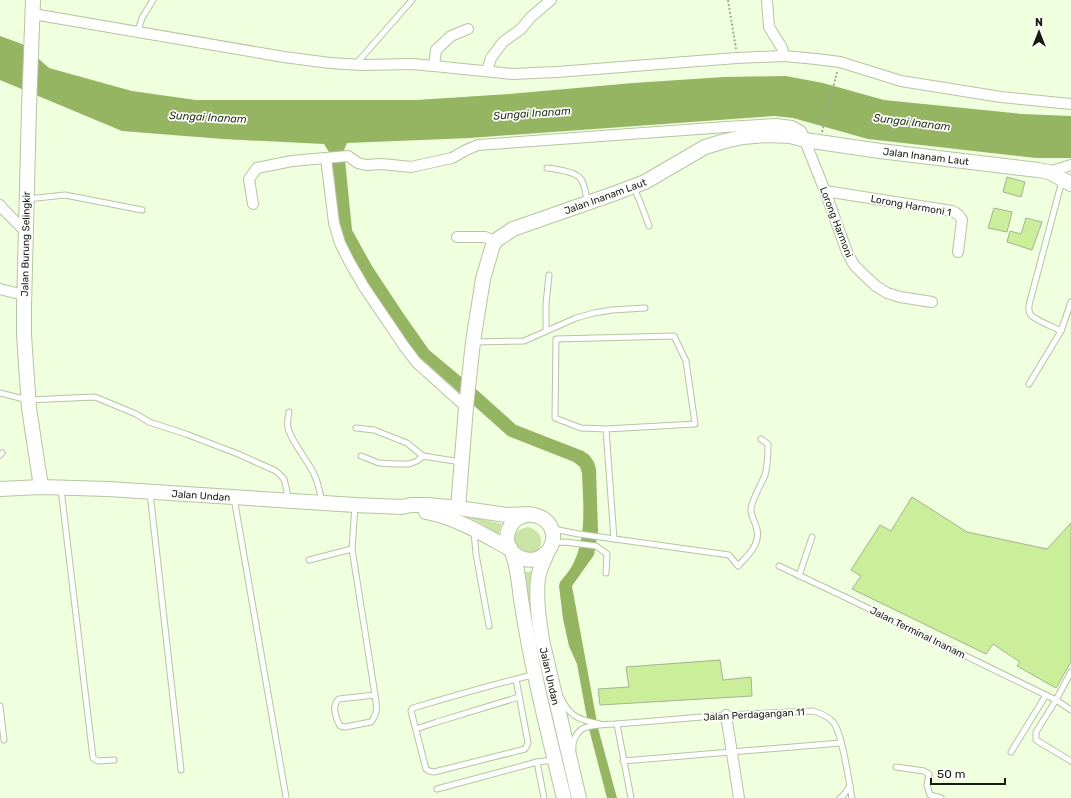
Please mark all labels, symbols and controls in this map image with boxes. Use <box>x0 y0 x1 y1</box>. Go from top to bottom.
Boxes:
north arrow <box>1019 12 1059 52</box>
text: N <box>1035 16 1043 29</box>
water label: Sungai Inanam <box>493 104 571 123</box>
water label: Sungai Inanam <box>169 109 247 126</box>
water label: Sungai Inanam <box>873 111 951 134</box>
street label: Jalan Inanam Laut <box>882 146 970 168</box>
street label: Jalan Inanam Laut <box>563 176 648 217</box>
street label: Lorong Harmoni <box>817 185 855 259</box>
street label: Jalan Burung Selingkir <box>19 191 33 297</box>
street label: Lorong Harmoni 1 <box>870 193 952 219</box>
street label: Jalan Undan <box>171 488 231 504</box>
street label: Jalan Terminal Inanam <box>868 605 967 661</box>
street label: Jalan Undan <box>537 646 561 706</box>
street label: Jalan Perdagangan 11 <box>703 706 805 724</box>
scale bar <box>931 760 1005 786</box>
text: 50 m <box>937 767 965 781</box>

